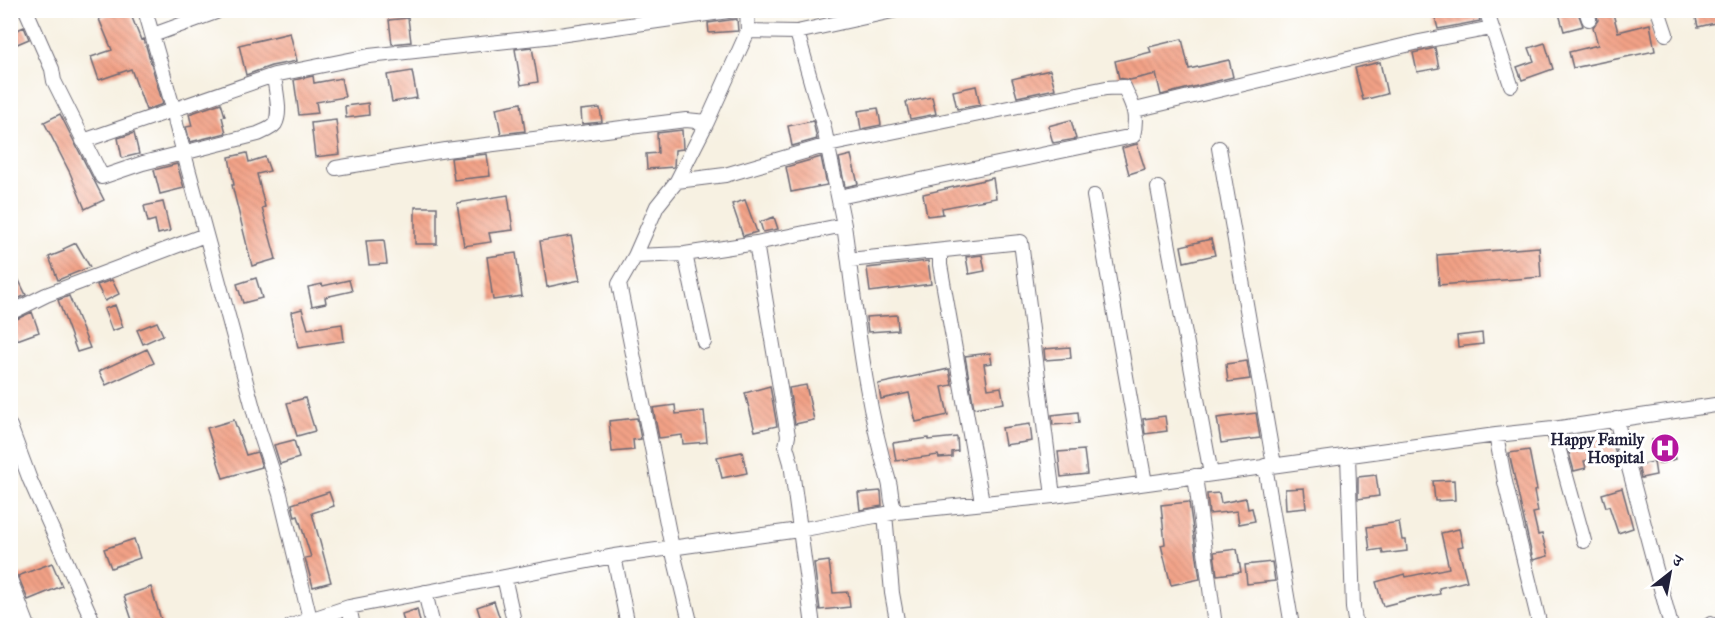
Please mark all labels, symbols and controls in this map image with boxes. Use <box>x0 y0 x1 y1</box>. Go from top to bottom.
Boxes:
place label: Happy Family Hospital <box>1550 430 1646 468</box>
hospital icon: Happy Family Hospital <box>1649 432 1681 464</box>
north arrow <box>1640 543 1700 603</box>
text: उ <box>1668 550 1687 572</box>

